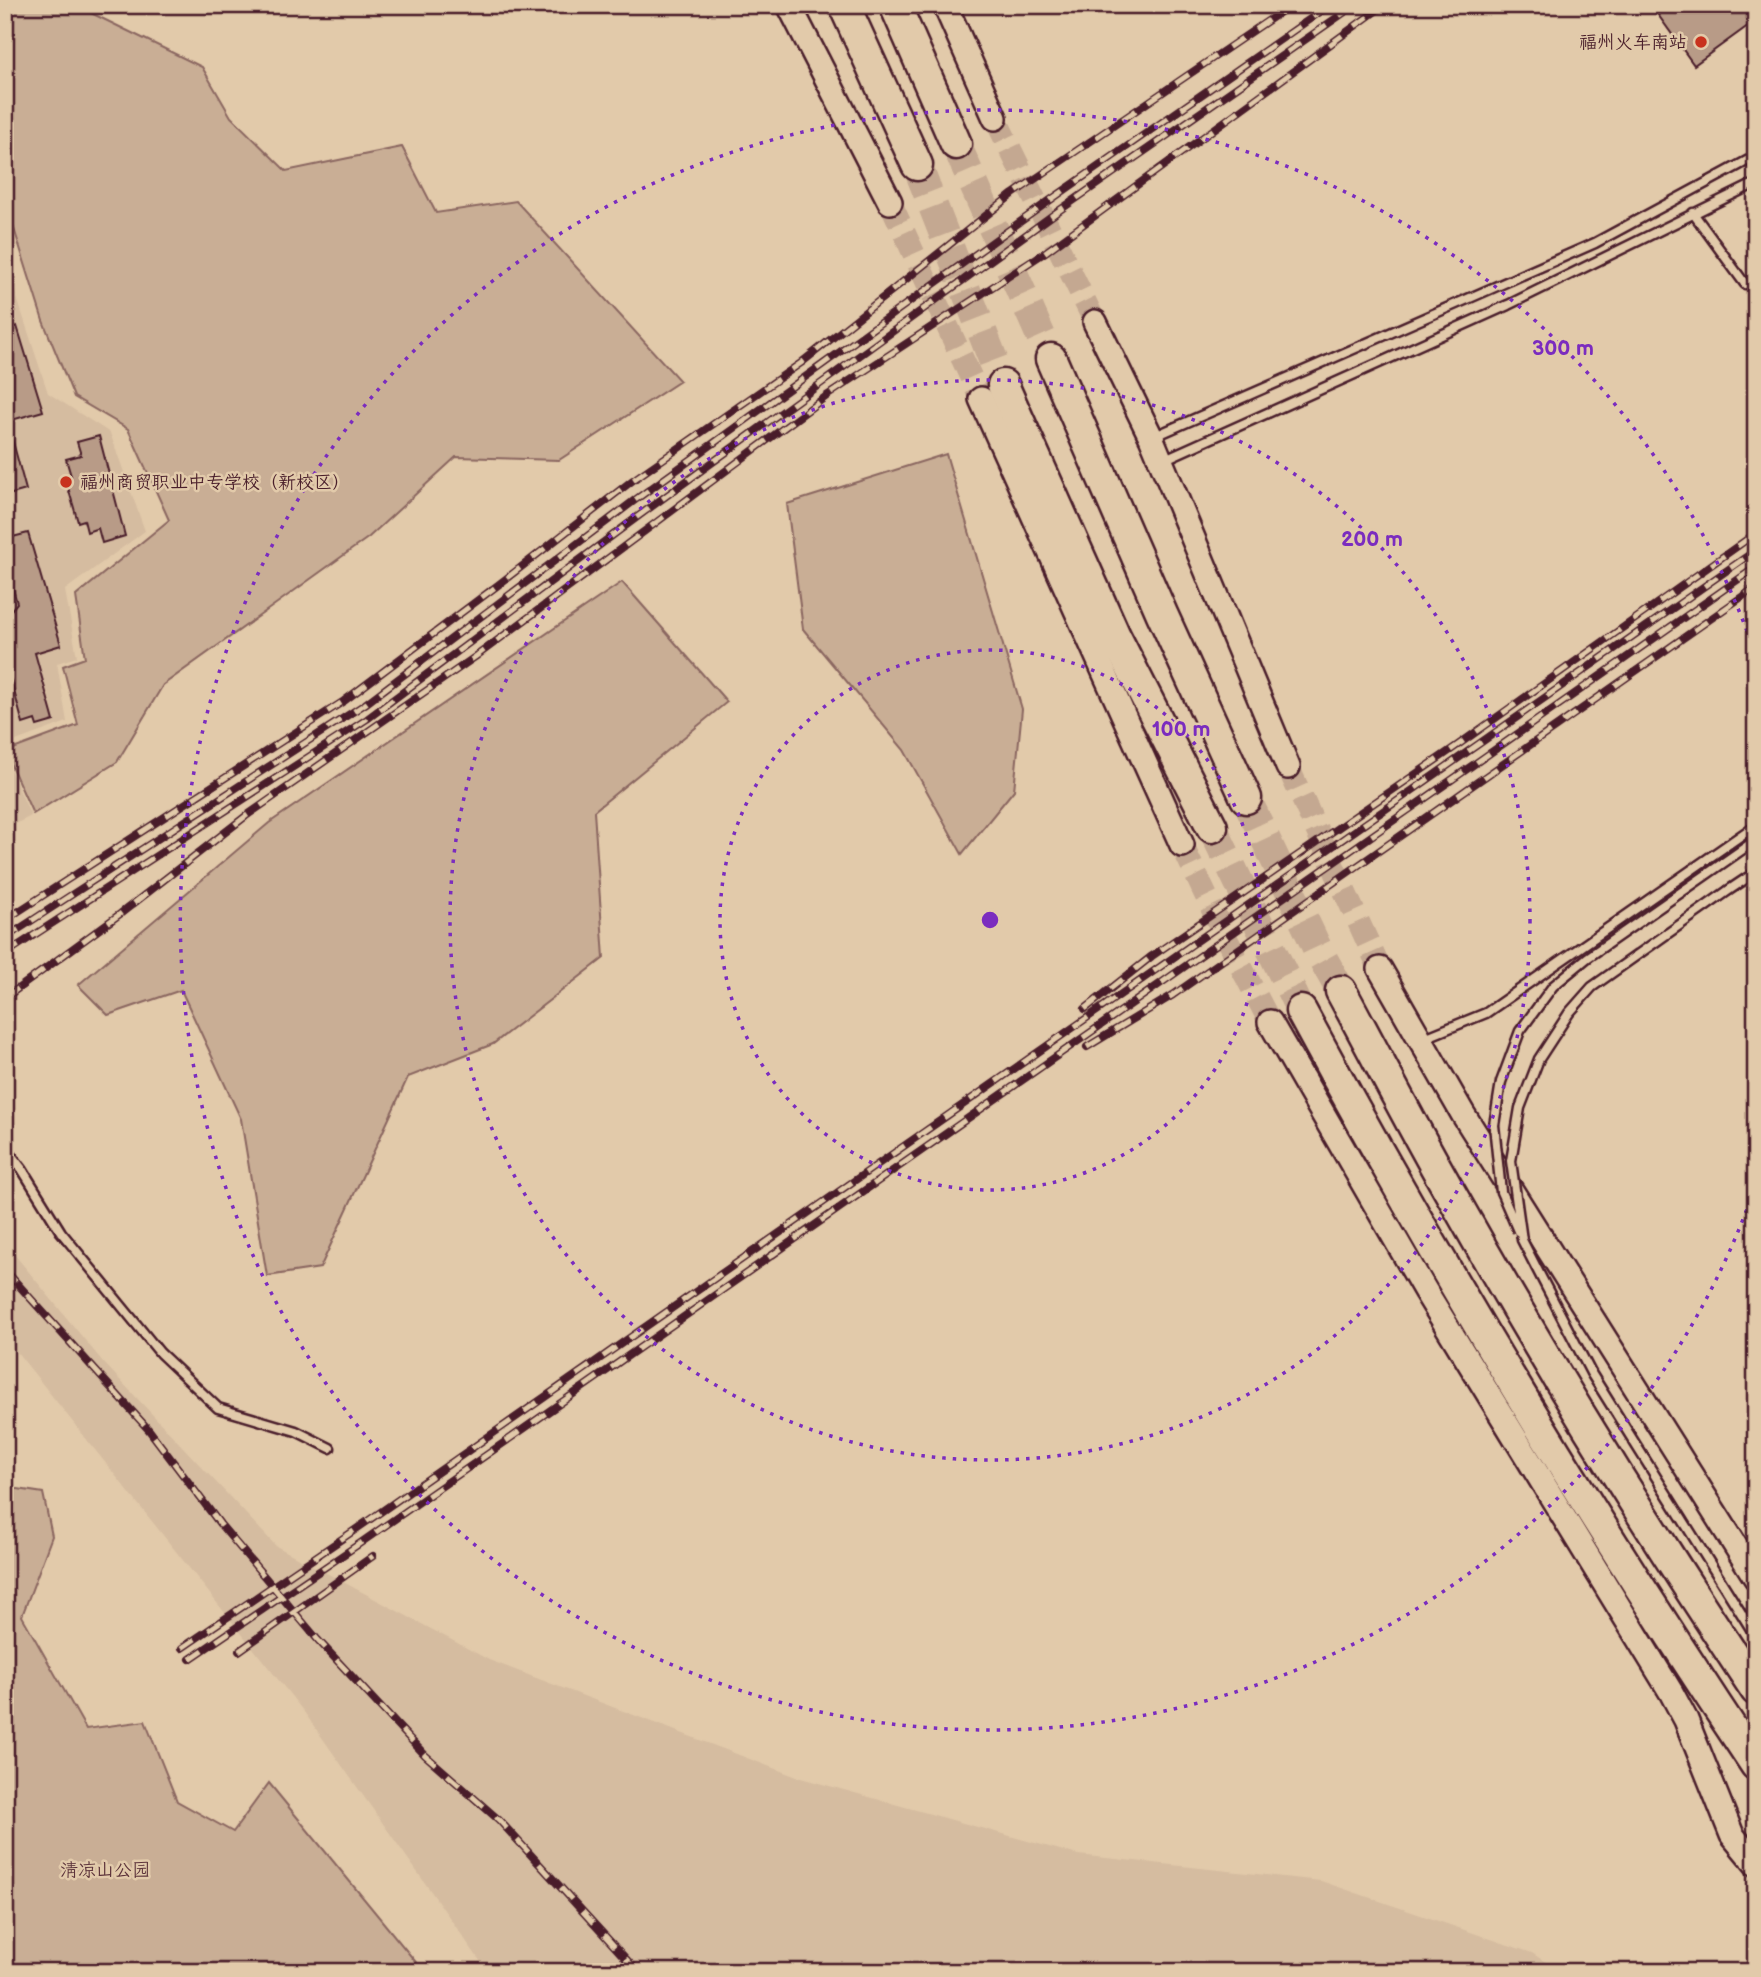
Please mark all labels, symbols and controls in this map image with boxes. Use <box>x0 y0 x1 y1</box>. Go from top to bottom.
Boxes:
place label: 福州火车南站 <box>1579 32 1687 53</box>
marker: 福州火车南站 <box>1693 34 1709 50</box>
text: 300 m <box>1532 336 1594 361</box>
place label: 福州商贸职业中专学校（新校区） <box>80 472 350 493</box>
marker: 福州商贸职业中专学校（新校区） <box>58 474 74 490</box>
text: 200 m <box>1341 527 1403 552</box>
text: 100 m <box>1152 717 1210 742</box>
centre of rings <box>978 908 1002 932</box>
park label: 清凉山公园 <box>60 1860 150 1881</box>

